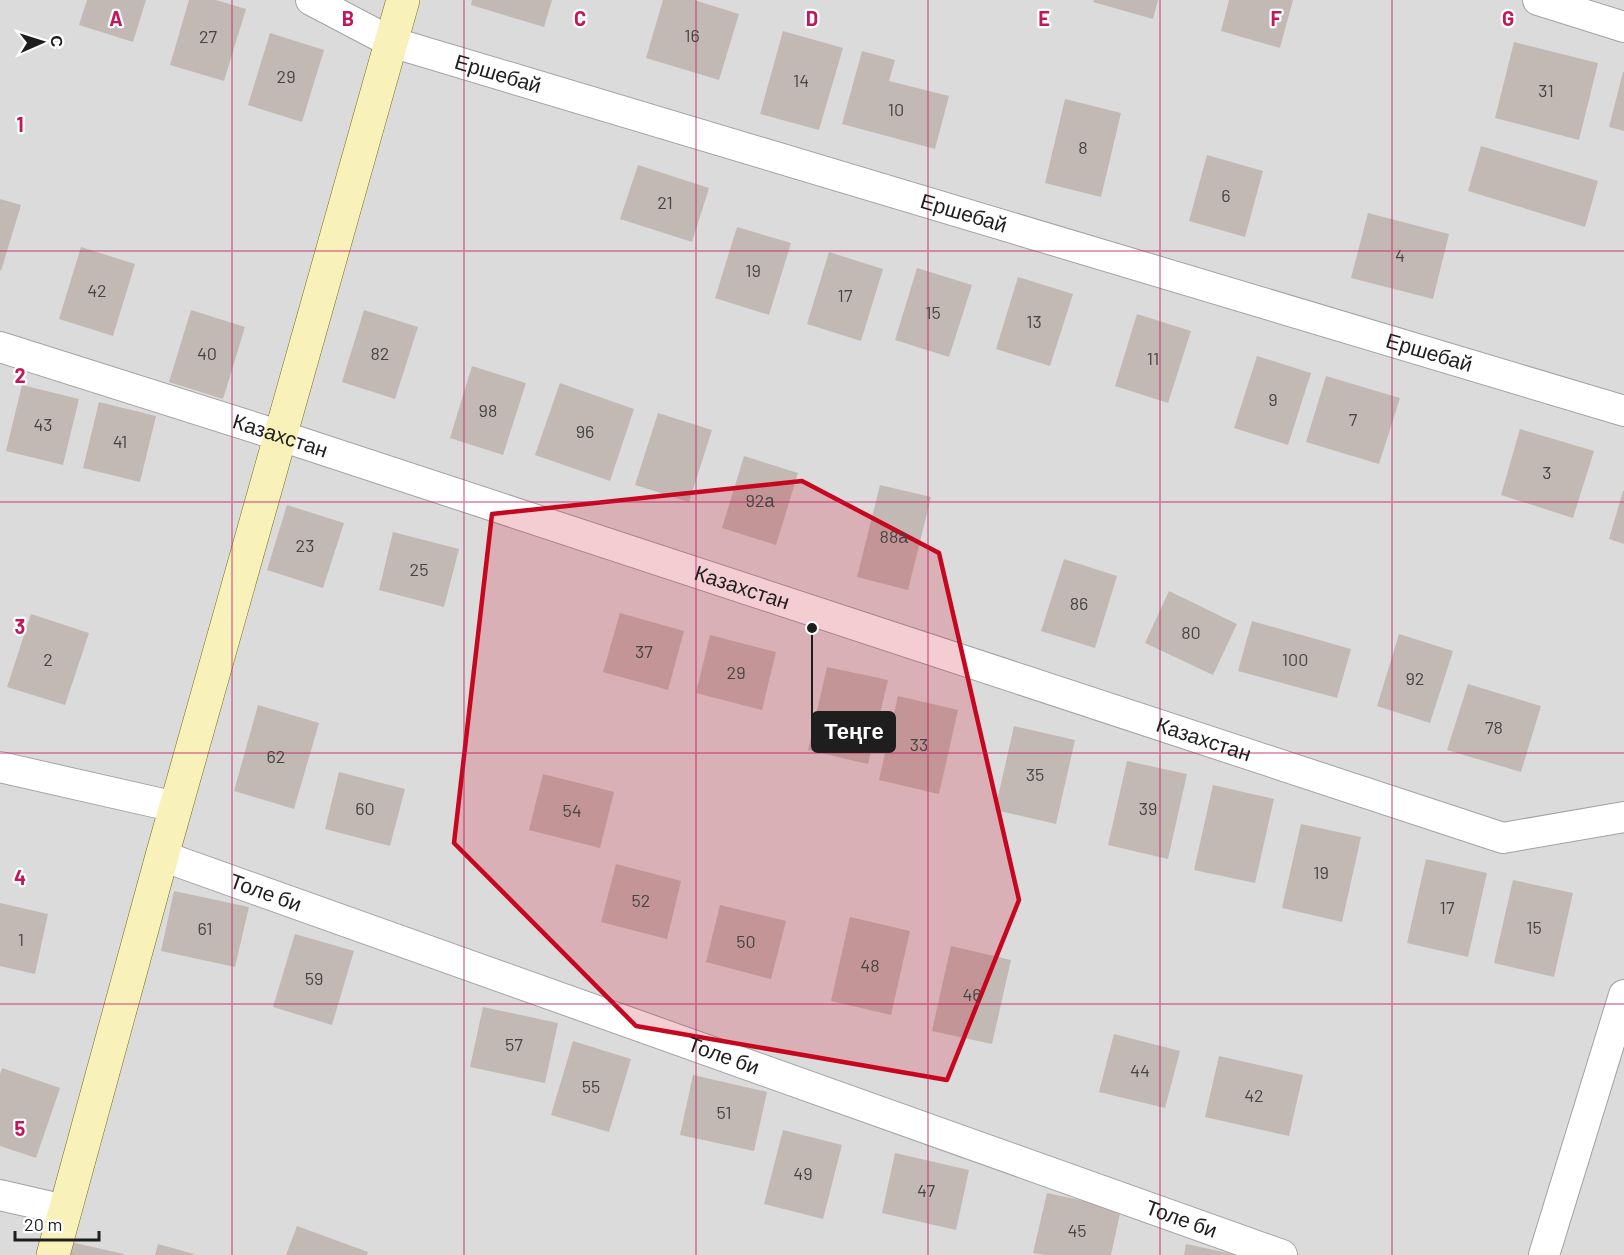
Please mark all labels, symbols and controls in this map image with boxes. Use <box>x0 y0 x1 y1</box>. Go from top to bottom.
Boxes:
text: A <box>109 6 123 30</box>
text: B <box>342 6 354 30</box>
text: C <box>574 6 586 30</box>
text: D <box>806 6 818 30</box>
text: E <box>1038 6 1050 30</box>
text: F <box>1270 6 1282 30</box>
text: G <box>1502 6 1514 30</box>
north arrow <box>12 12 72 72</box>
house number: 16 <box>684 24 700 46</box>
house number: 27 <box>199 25 218 47</box>
text: С <box>48 35 67 48</box>
street label: Ершебай <box>452 48 545 97</box>
house number: 29 <box>276 65 296 87</box>
house number: 14 <box>793 69 809 91</box>
house number: 31 <box>1538 79 1554 101</box>
house number: 10 <box>888 98 904 120</box>
text: 1 <box>16 112 24 136</box>
house number: 8 <box>1078 136 1088 158</box>
house number: 6 <box>1221 184 1231 206</box>
street label: Ершебай <box>918 187 1010 237</box>
house number: 21 <box>657 191 673 213</box>
house number: 4 <box>1395 244 1405 266</box>
house number: 19 <box>745 259 761 281</box>
house number: 42 <box>87 279 107 301</box>
house number: 17 <box>838 284 853 306</box>
house number: 15 <box>925 301 941 323</box>
house number: 13 <box>1026 310 1042 332</box>
street label: Ершебай <box>1383 327 1476 376</box>
house number: 40 <box>197 342 217 364</box>
house number: 82 <box>370 342 390 364</box>
house number: 11 <box>1147 347 1159 369</box>
text: 2 <box>14 363 26 387</box>
house number: 9 <box>1268 388 1278 410</box>
house number: 98 <box>479 399 497 421</box>
street label: Казахстан <box>230 408 331 462</box>
house number: 7 <box>1349 408 1358 430</box>
house number: 43 <box>33 413 53 435</box>
house number: 96 <box>576 420 594 442</box>
house number: 41 <box>113 430 127 452</box>
house number: 3 <box>1542 461 1552 483</box>
house number: 92а <box>745 489 776 511</box>
house number: 88а <box>880 525 909 547</box>
house number: 23 <box>296 534 314 556</box>
house number: 25 <box>410 558 428 580</box>
street label: Казахстан <box>692 559 793 613</box>
house number: 86 <box>1070 592 1088 614</box>
text: 3 <box>15 614 25 638</box>
house number: 80 <box>1181 621 1201 643</box>
house number: 37 <box>635 640 653 662</box>
house number: 2 <box>43 648 53 670</box>
house number: 100 <box>1282 648 1308 670</box>
house number: 29 <box>726 661 746 683</box>
house number: 92 <box>1405 667 1425 689</box>
street label: Казахстан <box>1153 711 1255 765</box>
callout: Теңге <box>812 712 895 752</box>
house number: 78 <box>1485 716 1503 738</box>
text: Теңге <box>824 717 884 744</box>
house number: 33 <box>910 733 928 755</box>
house number: 62 <box>267 745 285 767</box>
house number: 35 <box>1026 763 1044 785</box>
house number: 60 <box>355 797 375 819</box>
house number: 39 <box>1139 797 1157 819</box>
house number: 54 <box>562 799 582 821</box>
house number: 19 <box>1313 861 1329 883</box>
text: 4 <box>14 865 26 889</box>
street label: Толе би <box>227 867 305 916</box>
house number: 52 <box>632 889 650 911</box>
house number: 17 <box>1440 896 1455 918</box>
house number: 15 <box>1526 916 1542 938</box>
house number: 61 <box>197 917 213 939</box>
house number: 1 <box>18 928 24 950</box>
house number: 50 <box>736 930 756 952</box>
house number: 48 <box>860 954 880 976</box>
house number: 59 <box>305 967 323 989</box>
house number: 46 <box>962 983 982 1005</box>
street label: Толе би <box>685 1030 763 1079</box>
house number: 57 <box>505 1033 523 1055</box>
house number: 44 <box>1130 1059 1150 1081</box>
house number: 55 <box>582 1075 600 1097</box>
house number: 42 <box>1244 1084 1264 1106</box>
house number: 51 <box>716 1101 732 1123</box>
text: 5 <box>15 1116 26 1140</box>
house number: 49 <box>793 1162 813 1184</box>
house number: 47 <box>917 1179 935 1201</box>
street label: Толе би <box>1143 1193 1221 1242</box>
scale bar <box>15 1204 99 1242</box>
text: 20 m <box>24 1213 62 1235</box>
house number: 45 <box>1067 1219 1087 1241</box>

